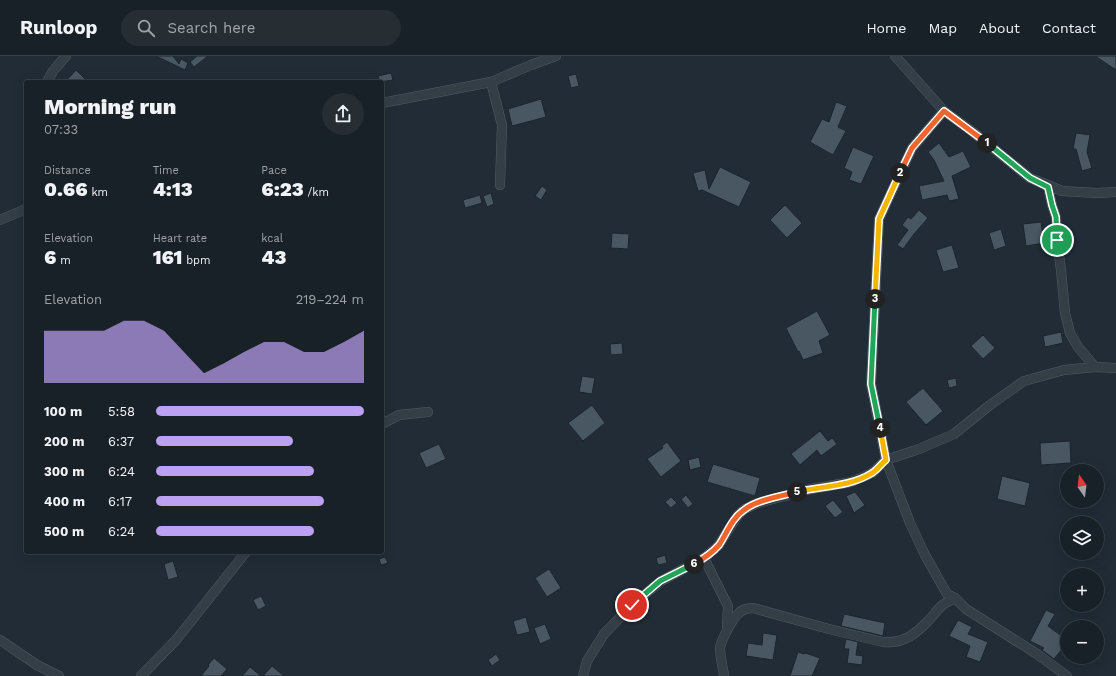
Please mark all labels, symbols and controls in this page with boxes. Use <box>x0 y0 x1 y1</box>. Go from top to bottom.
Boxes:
search box <box>121 10 401 46</box>
text: Runloop <box>20 16 97 39</box>
icon: search <box>135 17 157 39</box>
text: Search here <box>167 19 255 37</box>
text: Home <box>866 20 906 36</box>
text: Map <box>928 20 957 36</box>
text: About <box>979 20 1020 36</box>
text: Contact <box>1042 20 1096 36</box>
button: share <box>322 93 364 135</box>
text: Morning run <box>44 94 176 119</box>
text: 07:33 <box>44 122 78 137</box>
pin: 1 <box>977 133 997 153</box>
text: 1 <box>985 136 989 149</box>
pin: 2 <box>890 163 910 183</box>
text: Distance <box>44 164 91 177</box>
text: Time <box>153 164 179 177</box>
text: Pace <box>261 164 287 177</box>
text: 2 <box>897 166 903 179</box>
text: 0.66 <box>44 177 88 201</box>
text: 4:13 <box>153 177 193 201</box>
text: 6:23 <box>261 177 304 201</box>
text: km <box>88 186 108 199</box>
text: /km <box>304 186 329 199</box>
pin <box>1040 223 1074 257</box>
icon: arrive <box>1046 229 1068 251</box>
text: Elevation <box>44 232 93 245</box>
text: Heart rate <box>153 232 207 245</box>
text: kcal <box>261 232 283 245</box>
text: 6 <box>44 245 56 269</box>
text: 161 <box>153 245 182 269</box>
text: 43 <box>261 245 286 269</box>
text: m <box>56 254 71 267</box>
text: bpm <box>182 254 210 267</box>
pin: 3 <box>865 289 885 309</box>
text: Elevation <box>44 292 102 307</box>
text: 219–224 m <box>296 292 364 307</box>
text: 3 <box>872 292 878 305</box>
text: 100 m <box>44 404 82 419</box>
text: 5:58 <box>108 404 135 419</box>
pin: 4 <box>870 418 890 438</box>
text: 4 <box>876 421 884 434</box>
text: 200 m <box>44 434 84 449</box>
text: 6:37 <box>108 434 134 449</box>
text: 300 m <box>44 464 84 479</box>
text: 6:24 <box>108 464 135 479</box>
north arrow <box>1060 464 1104 508</box>
map controls <box>1060 464 1104 664</box>
pin: 5 <box>787 482 807 502</box>
text: 5 <box>794 485 800 498</box>
text: 400 m <box>44 494 85 509</box>
text: 6:17 <box>108 494 132 509</box>
button: layers <box>1060 516 1104 560</box>
text: 500 m <box>44 524 84 539</box>
text: 6:24 <box>108 524 135 539</box>
pin: 6 <box>684 554 704 574</box>
text: 6 <box>691 557 697 570</box>
button: + <box>1060 568 1104 612</box>
pin <box>615 588 649 622</box>
icon: check <box>621 594 643 616</box>
button: − <box>1060 620 1104 664</box>

